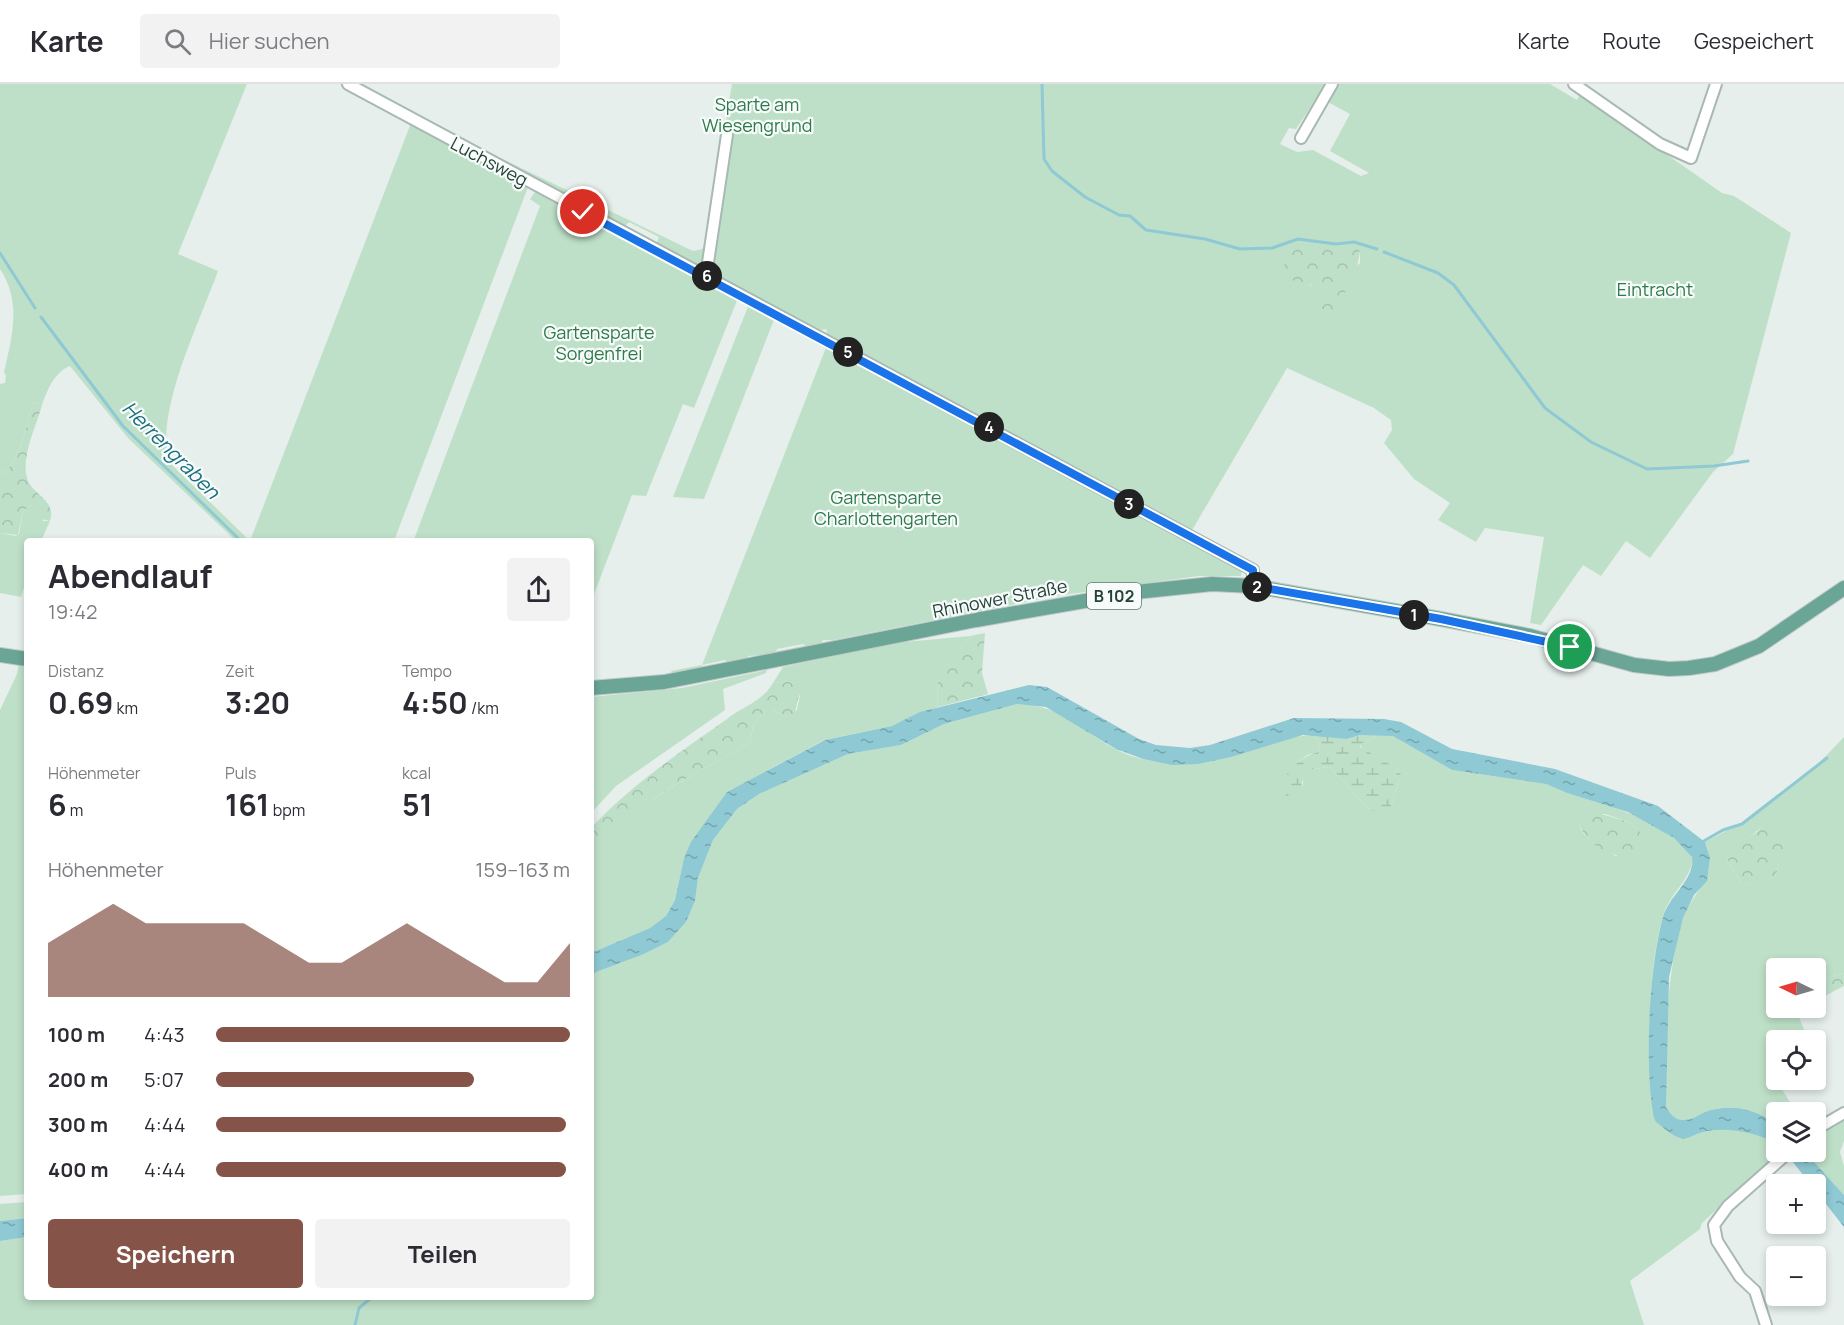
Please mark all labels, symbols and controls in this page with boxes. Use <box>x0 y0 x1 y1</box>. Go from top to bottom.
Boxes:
search box <box>140 14 560 68</box>
text: Karte <box>30 22 104 60</box>
icon: search <box>161 25 194 58</box>
text: Hier suchen <box>209 26 330 56</box>
text: Karte <box>1518 27 1570 55</box>
text: Route <box>1603 27 1661 55</box>
text: Gespeichert <box>1694 27 1814 55</box>
park label: Sparte am Wiesengrund <box>702 92 812 137</box>
street label: Luchsweg <box>447 131 532 191</box>
pin <box>557 186 608 237</box>
icon: check <box>566 195 599 228</box>
pin: 6 <box>692 261 722 291</box>
text: 6 <box>702 265 712 287</box>
park label: Eintracht <box>1617 277 1693 301</box>
park label: Gartensparte Sorgenfrei <box>544 320 654 365</box>
pin: 5 <box>833 337 863 367</box>
text: 5 <box>843 341 853 363</box>
water label: Herrengraben <box>117 395 227 505</box>
pin: 4 <box>974 412 1004 442</box>
text: 4 <box>984 416 994 438</box>
park label: Gartensparte Charlottengarten <box>814 485 958 530</box>
pin: 3 <box>1114 489 1144 519</box>
text: 3 <box>1124 493 1134 515</box>
text: Abendlauf <box>48 553 212 598</box>
button: share <box>507 558 570 621</box>
pin: 2 <box>1242 572 1272 602</box>
street label: Rhinower Straße <box>930 573 1069 623</box>
text: 2 <box>1252 576 1262 598</box>
road number: B 102 <box>1087 583 1141 609</box>
text: 19:42 <box>48 598 97 625</box>
pin: 1 <box>1399 600 1429 630</box>
text: 1 <box>1410 604 1418 626</box>
pin <box>1544 621 1595 672</box>
icon: arrive <box>1553 630 1586 663</box>
text: Distanz <box>48 660 104 682</box>
text: Zeit <box>225 660 254 682</box>
text: Tempo <box>402 660 452 682</box>
text: 0.69 <box>48 682 113 723</box>
text: 3:20 <box>225 682 290 723</box>
text: 4:50 <box>402 682 468 723</box>
text: km <box>113 697 138 719</box>
text: /km <box>468 697 499 719</box>
text: Höhenmeter <box>48 762 141 784</box>
text: Puls <box>225 762 256 784</box>
text: kcal <box>402 762 431 784</box>
text: 6 <box>48 784 67 825</box>
text: 161 <box>225 784 269 825</box>
text: 51 <box>402 784 433 825</box>
text: m <box>67 799 83 821</box>
text: bpm <box>269 799 305 821</box>
text: Höhenmeter <box>48 856 164 883</box>
text: 159–163 m <box>476 856 570 883</box>
north arrow <box>1766 958 1826 1018</box>
map controls <box>1766 958 1826 1306</box>
text: 100 m <box>48 1021 105 1048</box>
text: 4:43 <box>144 1021 185 1048</box>
button: locate <box>1766 1030 1826 1090</box>
text: 200 m <box>48 1066 108 1093</box>
text: 5:07 <box>144 1066 184 1093</box>
button: layers <box>1766 1102 1826 1162</box>
text: 300 m <box>48 1111 108 1138</box>
text: 4:44 <box>144 1111 186 1138</box>
text: 400 m <box>48 1156 108 1183</box>
text: 4:44 <box>144 1156 186 1183</box>
button: + <box>1766 1174 1826 1234</box>
button: Speichern <box>48 1219 303 1288</box>
button: Teilen <box>315 1219 570 1288</box>
button: − <box>1766 1246 1826 1306</box>

